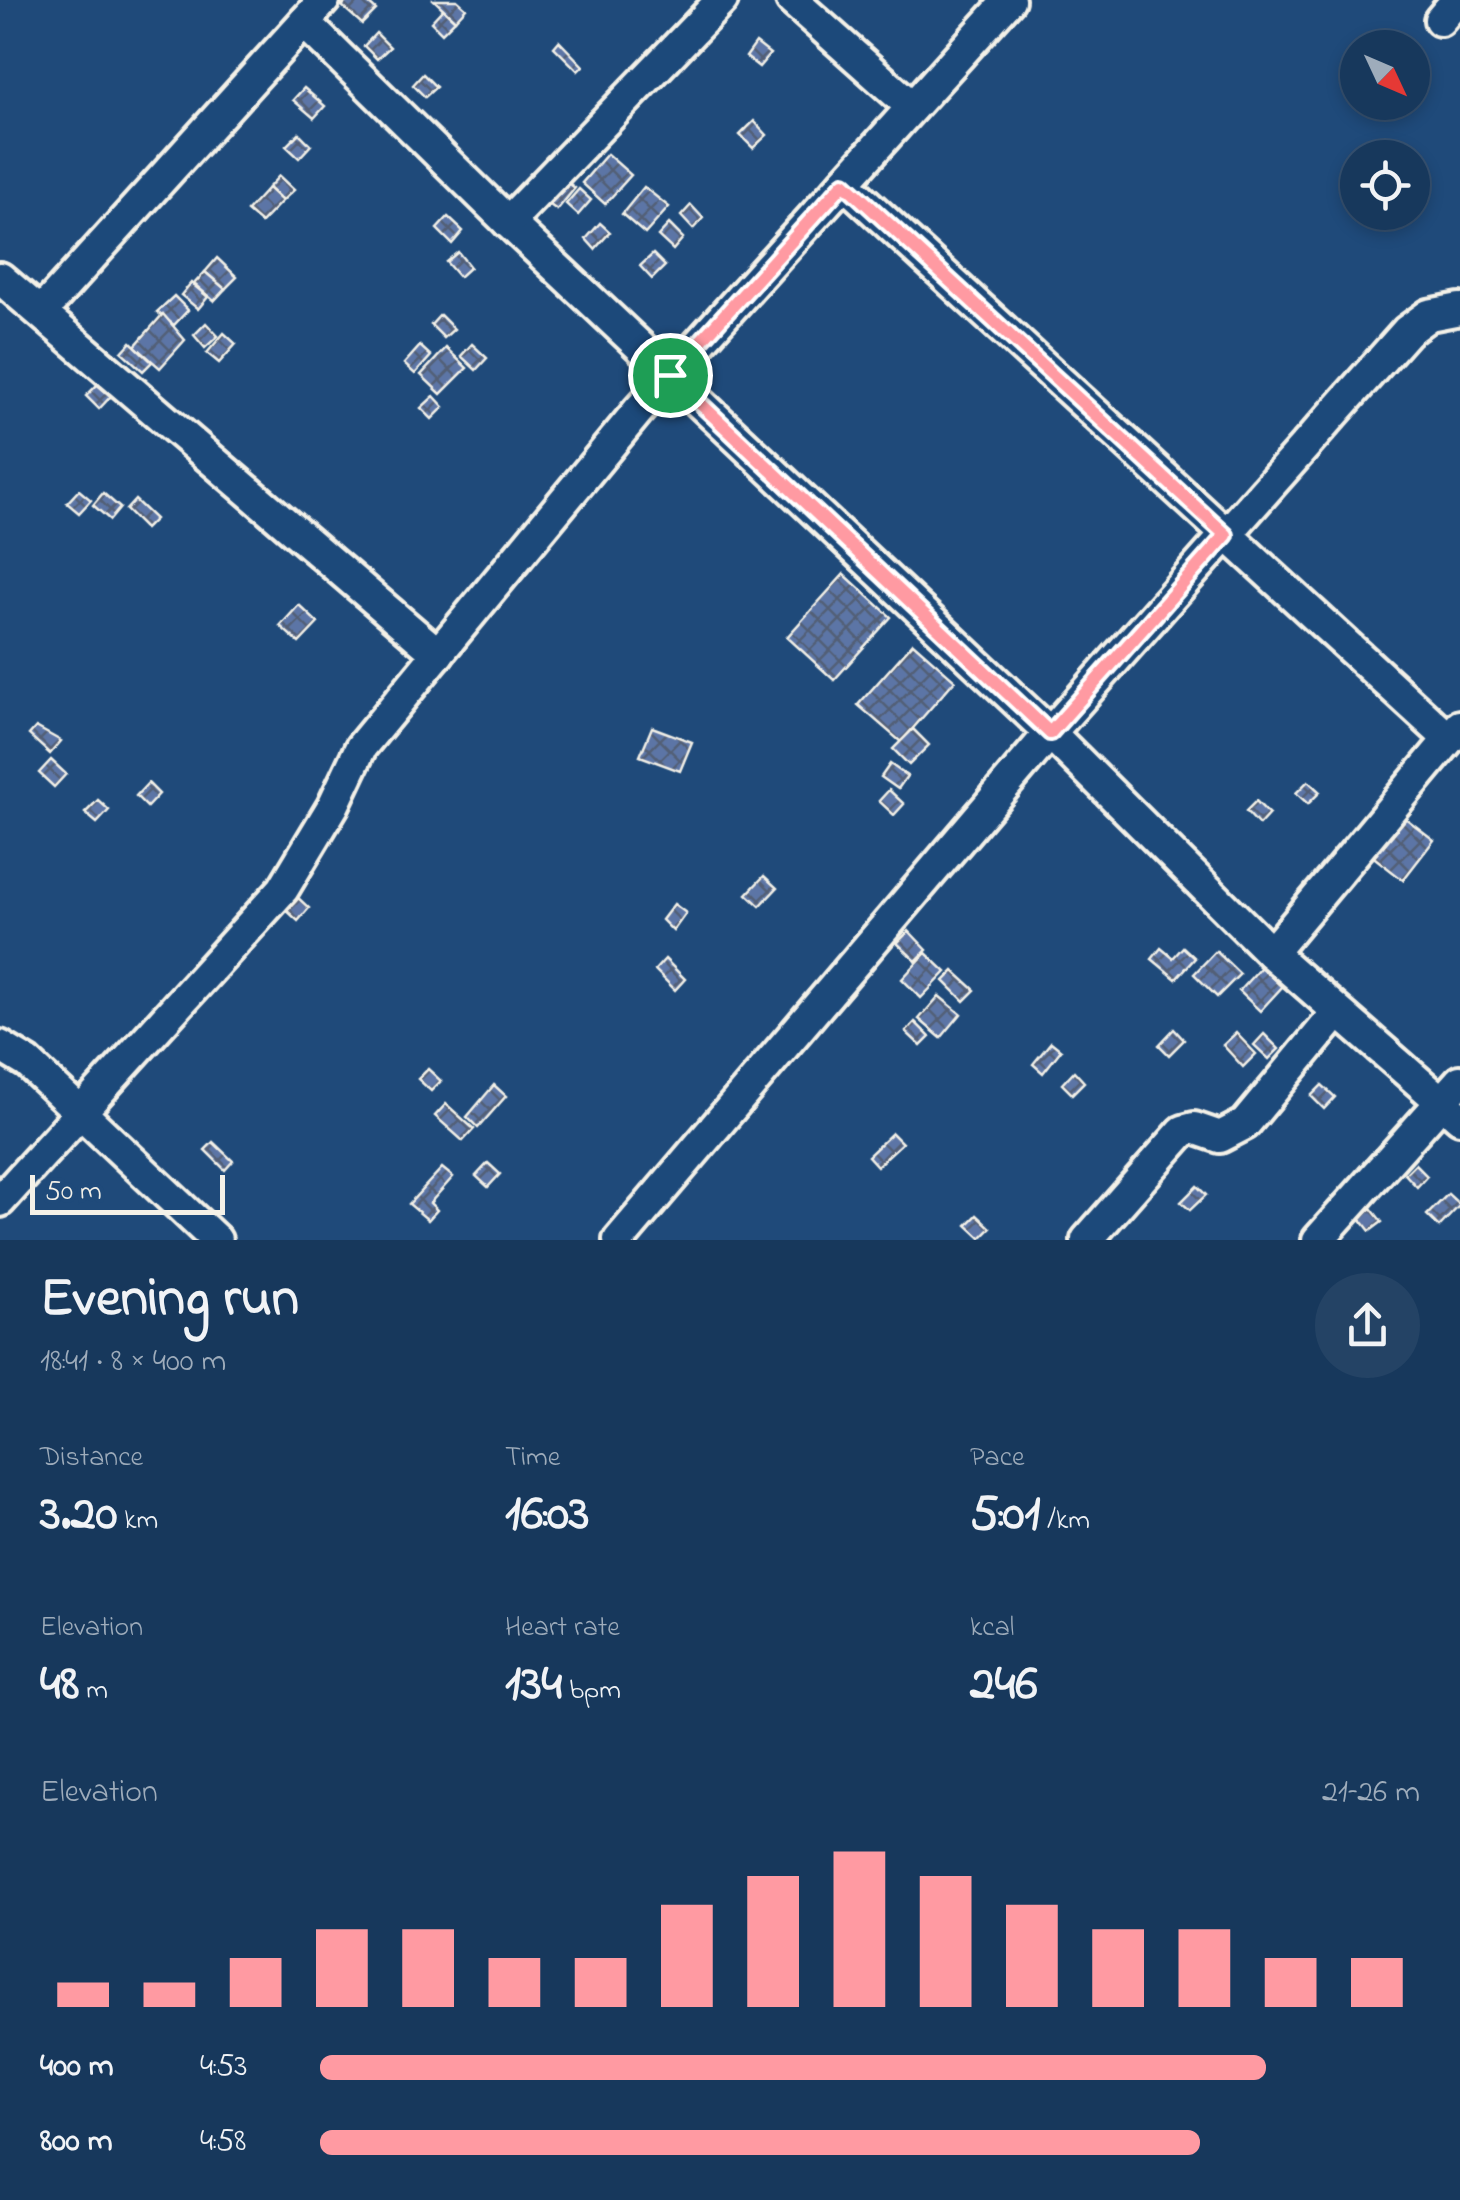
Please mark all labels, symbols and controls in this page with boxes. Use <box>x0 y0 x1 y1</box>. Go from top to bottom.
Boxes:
north arrow <box>1340 30 1430 120</box>
map controls <box>1340 30 1430 230</box>
button: locate <box>1340 140 1430 230</box>
pin <box>628 333 713 418</box>
icon: arrive <box>643 348 698 403</box>
scale bar <box>30 1170 225 1214</box>
text: 50 m <box>45 1172 102 1213</box>
text: Evening run <box>40 1261 299 1341</box>
button: share <box>1315 1273 1420 1378</box>
text: 18:41 · 8 × 400 m <box>40 1339 226 1386</box>
text: Distance <box>40 1438 143 1479</box>
text: Time <box>505 1438 560 1479</box>
text: Pace <box>970 1438 1025 1479</box>
text: 3.20 <box>40 1479 117 1552</box>
text: 16:03 <box>505 1479 589 1552</box>
text: 5:01 <box>970 1479 1040 1552</box>
text: km <box>117 1501 158 1542</box>
text: /km <box>1040 1501 1090 1542</box>
text: Elevation <box>40 1608 143 1649</box>
text: Heart rate <box>505 1608 620 1649</box>
text: kcal <box>970 1608 1015 1649</box>
text: 48 <box>40 1649 79 1722</box>
text: 134 <box>505 1649 562 1722</box>
text: 246 <box>970 1649 1037 1722</box>
text: m <box>79 1671 108 1712</box>
text: bpm <box>562 1671 621 1712</box>
text: Elevation <box>40 1770 158 1817</box>
text: 21–26 m <box>1322 1770 1420 1817</box>
text: 400 m <box>40 2044 114 2091</box>
text: 4:53 <box>200 2044 247 2091</box>
text: 800 m <box>40 2119 112 2166</box>
text: 4:58 <box>200 2119 246 2166</box>

